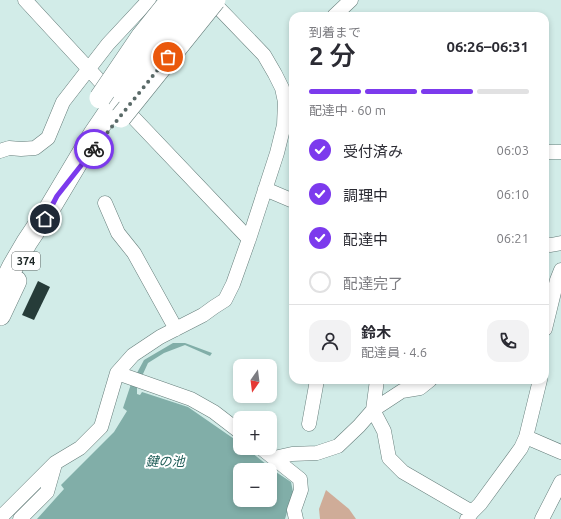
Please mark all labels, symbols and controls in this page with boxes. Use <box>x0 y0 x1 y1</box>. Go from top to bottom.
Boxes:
text: 到着まで <box>309 25 361 39</box>
text: 06:26–06:31 <box>446 38 529 55</box>
pin <box>151 40 185 74</box>
text: 2 分 <box>309 41 356 70</box>
icon: bag <box>157 46 179 68</box>
text: 配達中 · 60 m <box>309 103 386 117</box>
courier <box>74 129 114 169</box>
icon: bike <box>83 138 105 160</box>
icon: check <box>309 139 331 161</box>
text: 受付済み <box>343 143 403 160</box>
text: 06:03 <box>496 143 529 157</box>
icon: check <box>309 183 331 205</box>
text: 調理中 <box>343 187 388 204</box>
text: 06:10 <box>496 187 529 201</box>
pin <box>28 202 62 236</box>
icon: home <box>34 208 56 230</box>
icon: check <box>309 227 331 249</box>
text: 配達中 <box>343 231 388 248</box>
text: 06:21 <box>496 231 529 245</box>
road number: 374 <box>12 252 40 270</box>
text: 配達完了 <box>343 275 403 292</box>
button: person <box>309 320 351 362</box>
button: phone <box>487 320 529 362</box>
text: 鈴木 <box>361 324 391 341</box>
text: 配達員 · 4.6 <box>361 345 427 359</box>
north arrow <box>233 359 277 403</box>
map controls <box>233 359 277 507</box>
button: + <box>233 411 277 455</box>
water label: 鍵の池 <box>145 454 186 468</box>
button: − <box>233 463 277 507</box>

